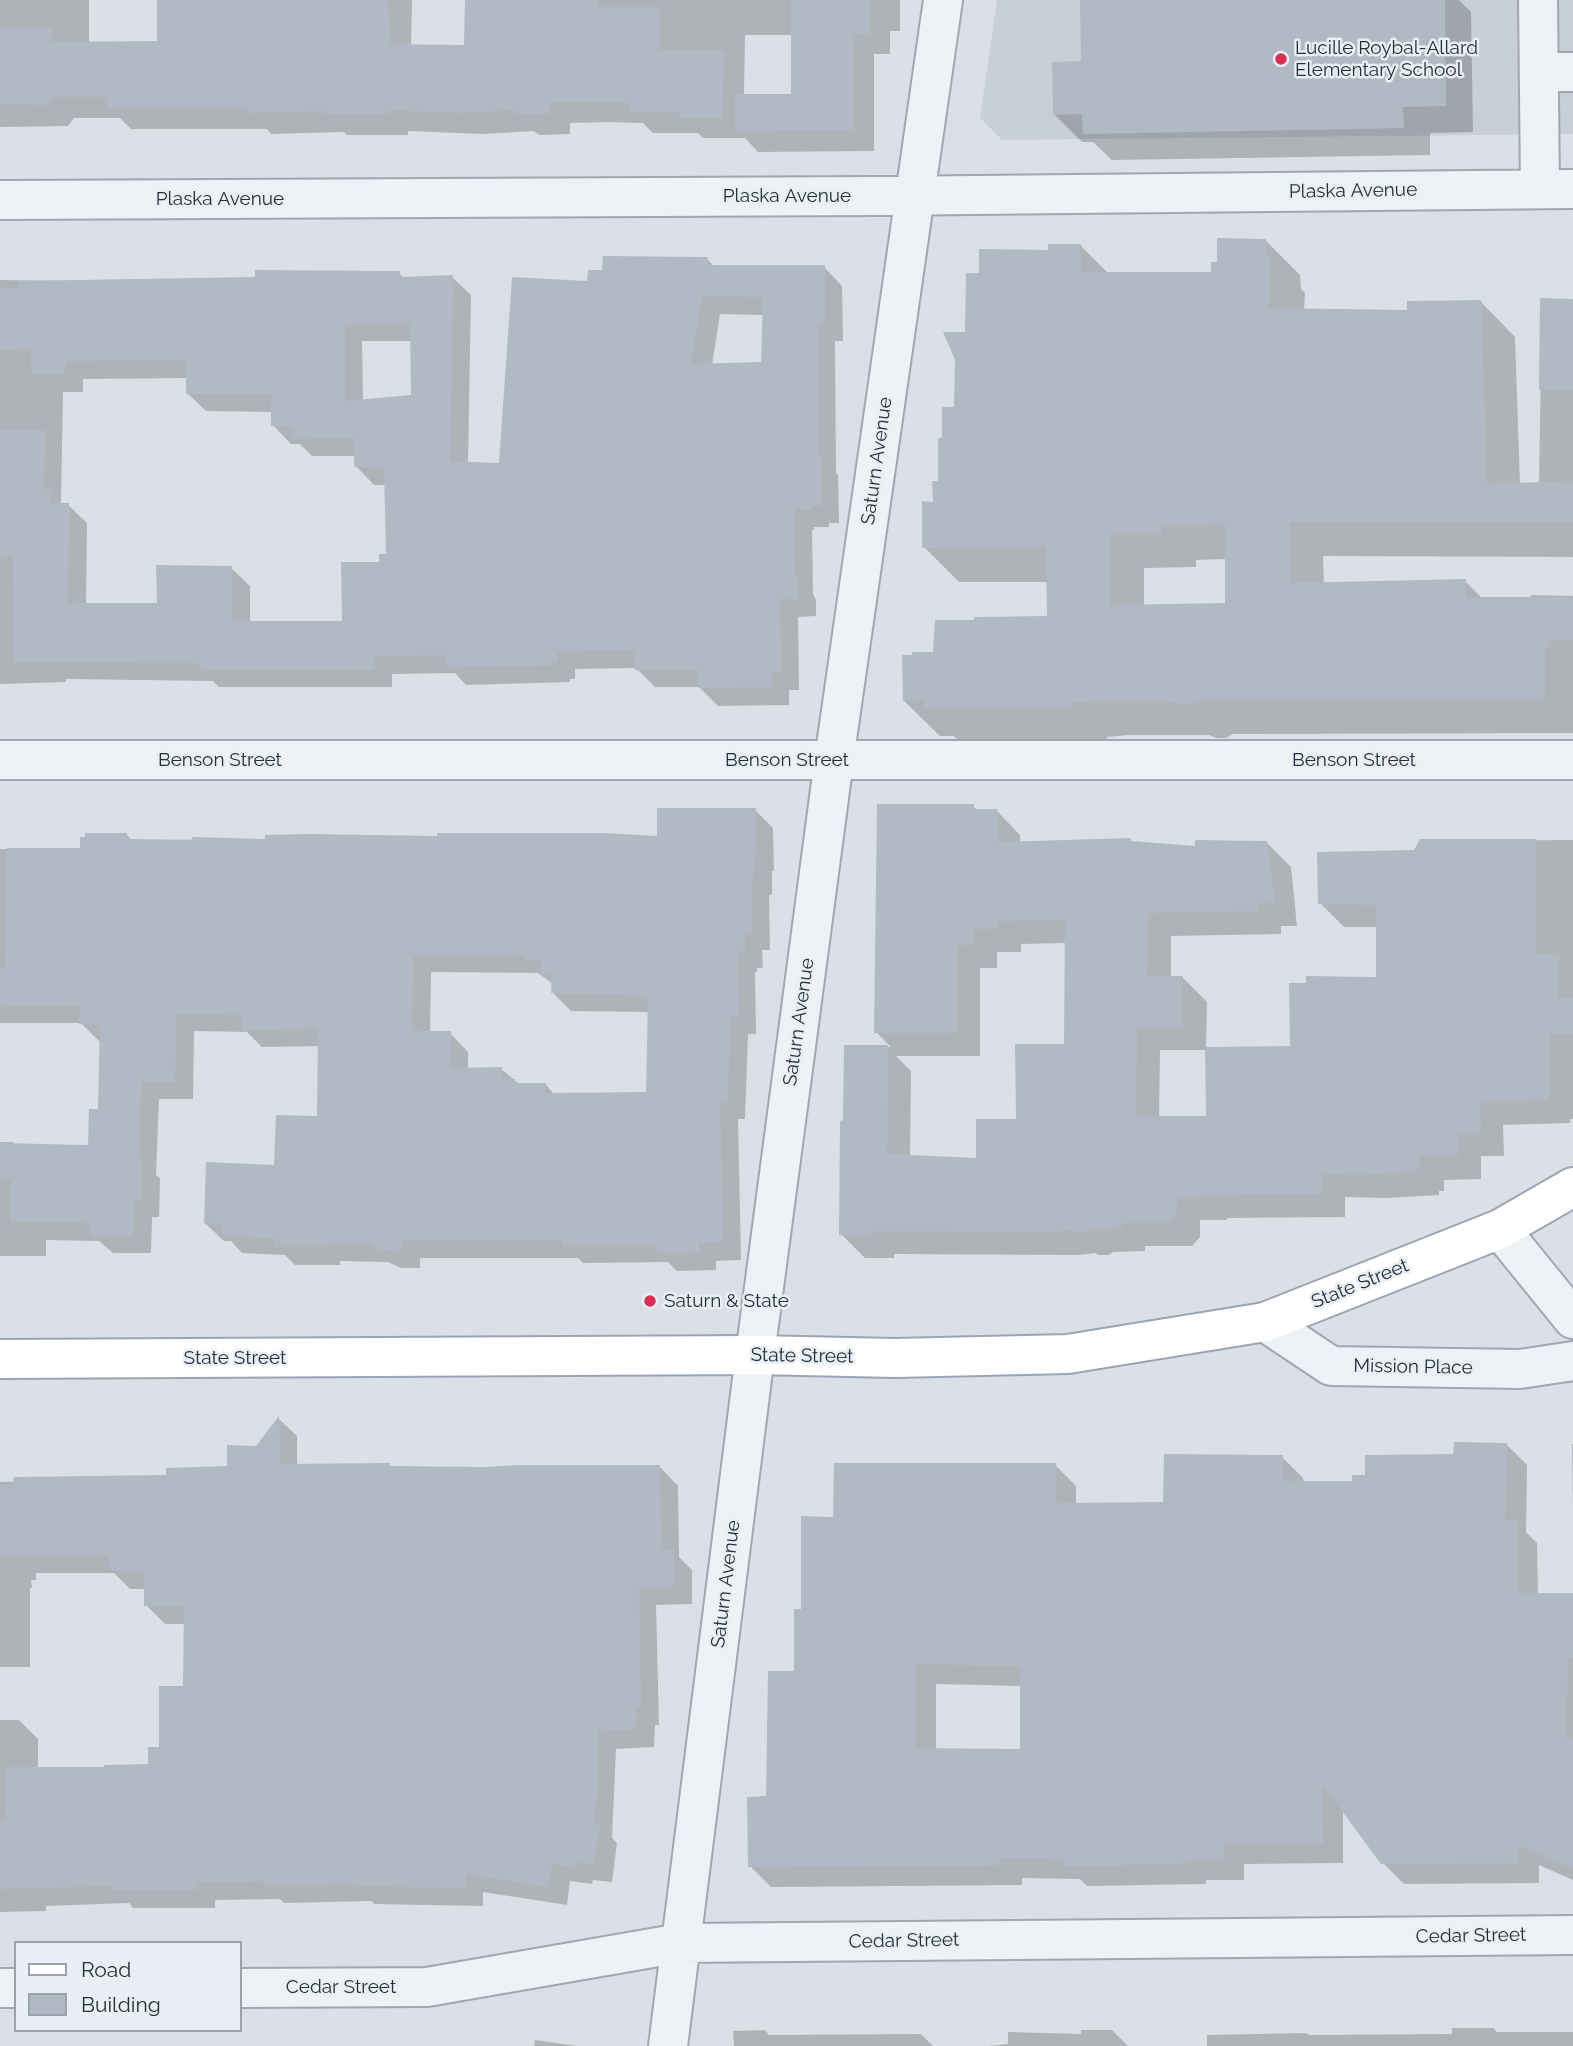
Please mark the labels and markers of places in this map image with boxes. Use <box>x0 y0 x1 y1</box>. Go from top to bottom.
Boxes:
place label: Lucille Roybal-Allard Elementary School <box>1295 37 1478 81</box>
marker: Lucille Roybal-Allard Elementary School <box>1273 51 1289 67</box>
place label: Saturn & State <box>664 1290 789 1312</box>
marker: Saturn & State <box>642 1293 658 1309</box>

